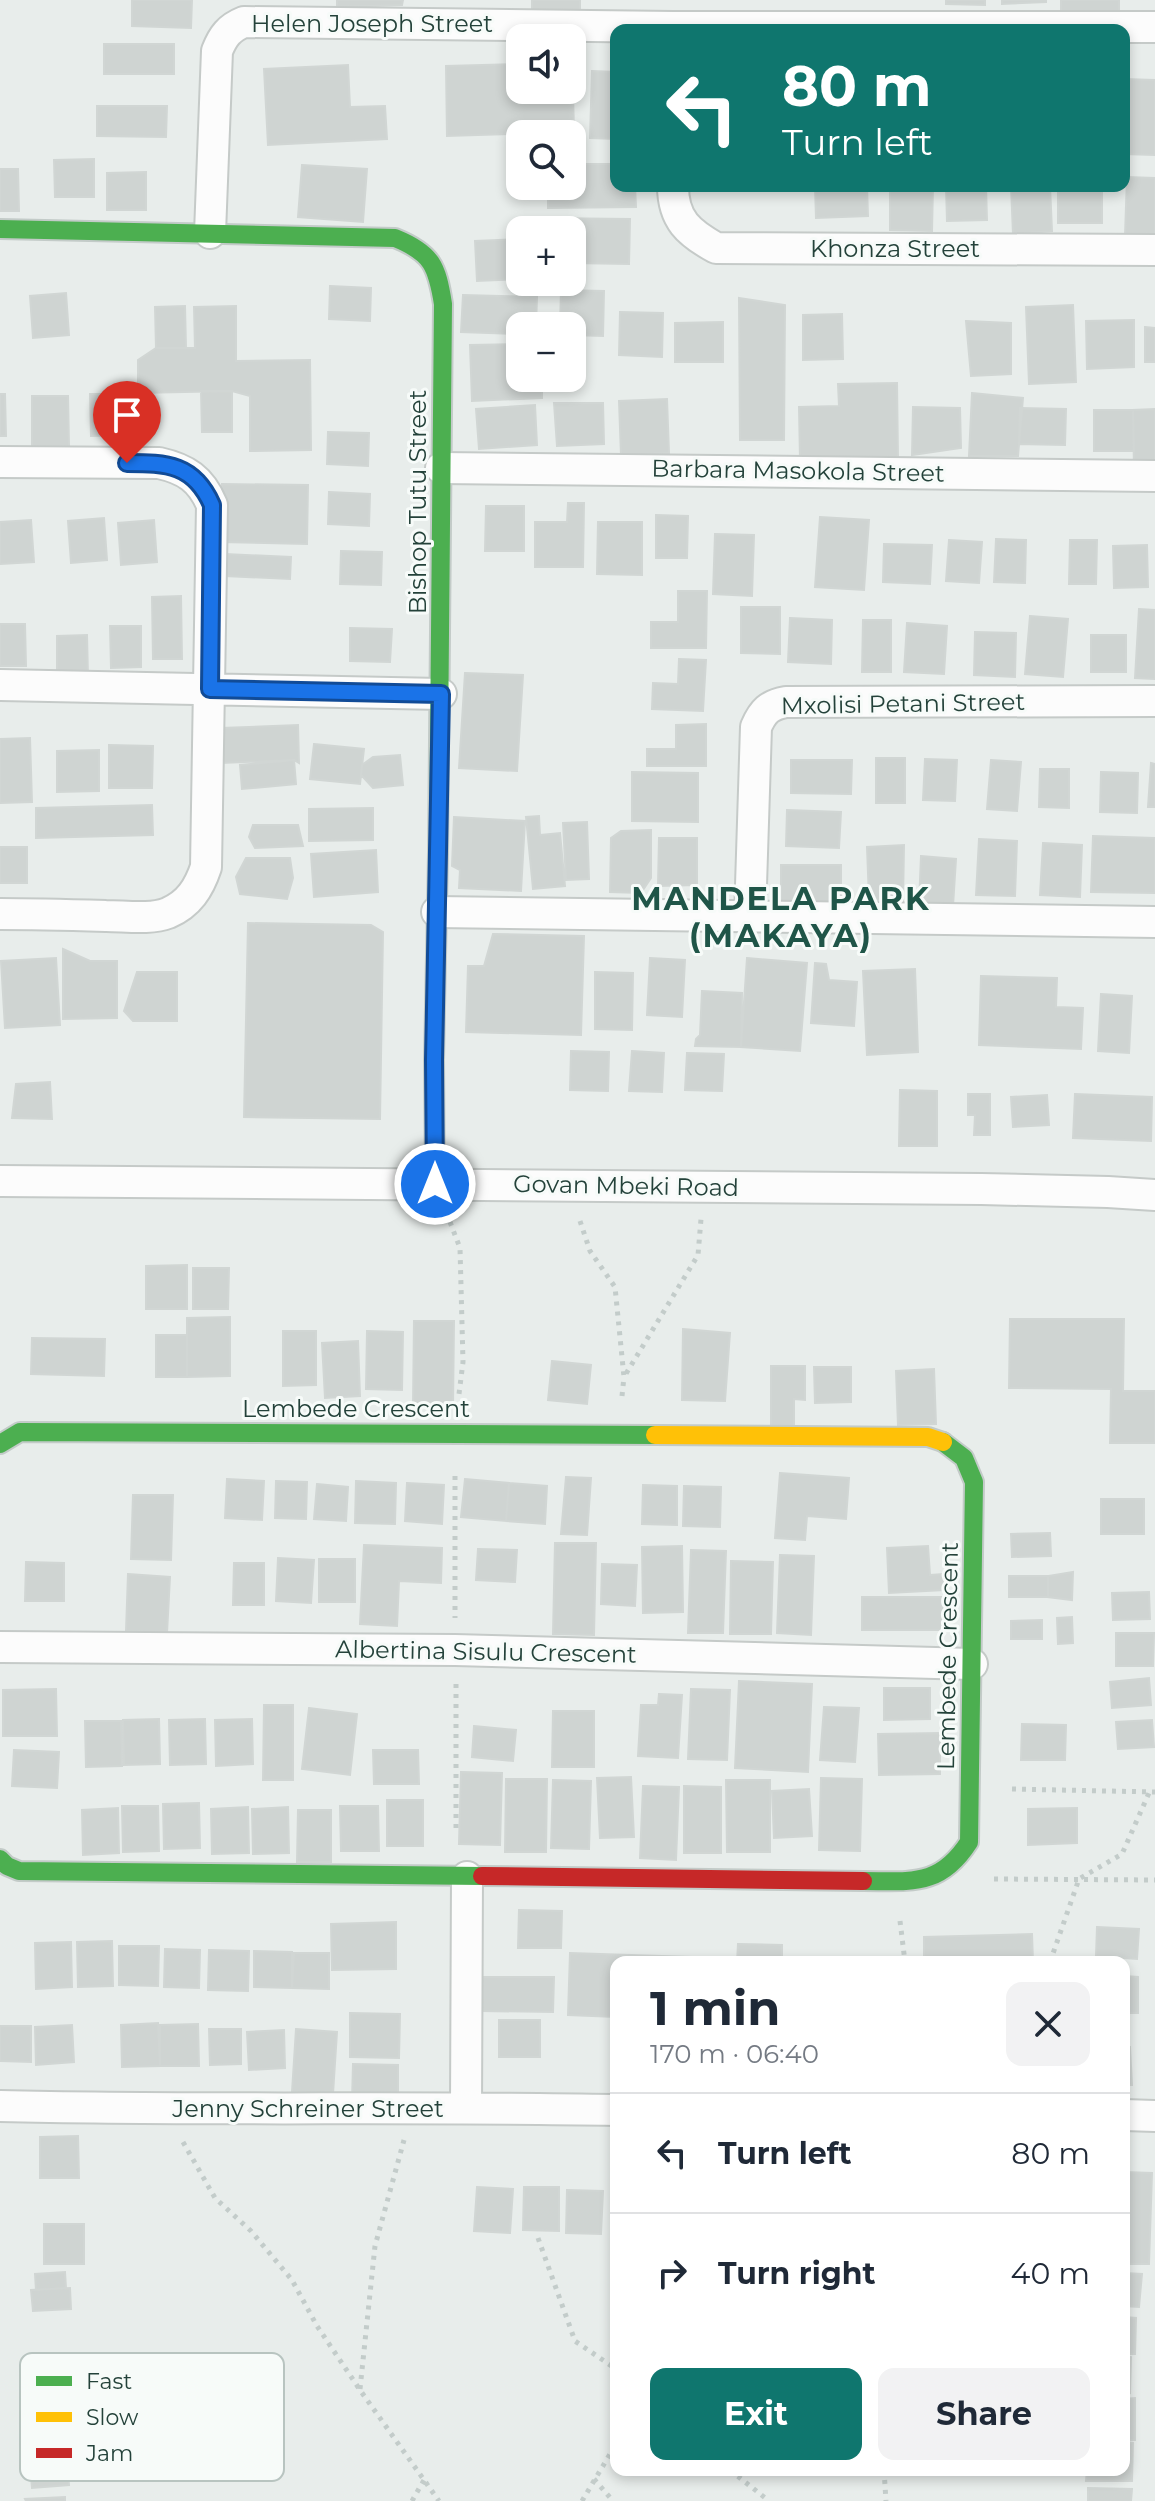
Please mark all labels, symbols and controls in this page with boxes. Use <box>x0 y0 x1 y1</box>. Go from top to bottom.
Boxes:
street label: Helen Joseph Street <box>251 9 493 38</box>
map controls <box>506 24 586 392</box>
button: sound <box>506 24 586 104</box>
text: 80 m <box>782 52 932 120</box>
icon: left <box>650 56 754 160</box>
button: search <box>506 120 586 200</box>
text: Turn left <box>782 120 933 164</box>
button: + <box>506 216 586 296</box>
street label: Khonza Street <box>810 234 980 263</box>
button: − <box>506 312 586 392</box>
pin <box>93 381 161 463</box>
street label: Bishop Tutu Street <box>403 390 432 614</box>
icon: arrive <box>105 393 149 437</box>
street label: Barbara Masokola Street <box>651 453 945 488</box>
street label: Mxolisi Petani Street <box>781 687 1026 720</box>
district label: MANDELA PARK (MAKAYA) <box>631 879 931 955</box>
position arrow <box>393 1142 477 1226</box>
street label: Govan Mbeki Road <box>513 1169 739 1202</box>
street label: Lembede Crescent <box>242 1394 470 1423</box>
street label: Lembede Crescent <box>931 1541 964 1770</box>
street label: Albertina Sisulu Crescent <box>335 1634 637 1669</box>
text: 1 min <box>650 1979 780 2037</box>
button: close <box>1006 1982 1090 2066</box>
text: 170 m · 06:40 <box>650 2038 819 2070</box>
street label: Jenny Schreiner Street <box>171 2094 444 2123</box>
icon: left <box>650 2131 694 2175</box>
text: Turn left <box>718 2135 851 2172</box>
text: 80 m <box>1011 2135 1090 2172</box>
icon: right <box>650 2251 694 2295</box>
text: Turn right <box>718 2255 875 2292</box>
text: 40 m <box>1011 2255 1090 2292</box>
legend <box>20 2353 284 2481</box>
text: Fast <box>86 2368 132 2395</box>
button: Exit <box>650 2368 862 2460</box>
button: Share <box>878 2368 1090 2460</box>
text: Slow <box>86 2404 139 2431</box>
text: Jam <box>85 2440 133 2467</box>

